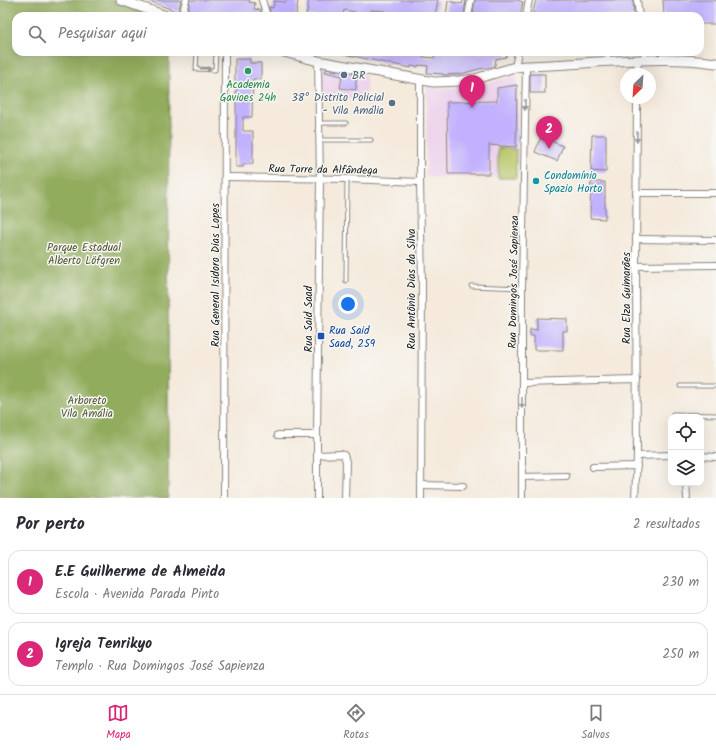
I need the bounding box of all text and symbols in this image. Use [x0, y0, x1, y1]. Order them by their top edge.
search box [12, 12, 704, 56]
text: Pesquisar aqui [58, 22, 147, 46]
icon: search [26, 23, 48, 45]
one-way arrow [200, 66, 212, 73]
marker: Academia Gavioes 24h [243, 66, 253, 76]
place label: BR [352, 67, 366, 85]
north arrow [620, 68, 656, 104]
marker: BR [339, 70, 349, 80]
pin: 1 [459, 75, 485, 108]
place label: Academia Gavioes 24h [220, 76, 276, 107]
place label: 38º Distrito Policial - Vila Amália [292, 89, 384, 120]
marker: 38º Distrito Policial - Vila Amália [387, 98, 397, 108]
one-way arrow [522, 99, 528, 112]
pin: 2 [536, 116, 562, 149]
one-way arrow [633, 131, 640, 143]
street label: Rua Torre da Alfândega [268, 160, 378, 180]
place label: Condomínio Spazio Horto [544, 167, 602, 198]
marker: Condomínio Spazio Horto [531, 176, 541, 186]
street label: Rua General Isidoro Dias Lopes [207, 203, 225, 347]
street label: Rua Domingos José Sapienza [504, 215, 524, 349]
street label: Rua Antônio Dias da Silva [403, 229, 421, 349]
park label: Parque Estadual Alberto Löfgren [47, 239, 121, 270]
street label: Rua Elza Guimarães [618, 252, 636, 344]
street label: Rua Said Saad [300, 285, 318, 352]
your location [338, 294, 358, 314]
place label: Rua Said Saad, 259 [329, 322, 376, 353]
marker: Rua Said Saad, 259 [316, 331, 326, 341]
park label: Arboreto Vila Amália [61, 392, 113, 423]
one-way arrow [519, 397, 525, 410]
map controls [668, 414, 704, 486]
button: locate [668, 414, 704, 450]
button: layers [668, 450, 704, 486]
text: Por perto [16, 511, 85, 538]
text: 2 resultados [633, 514, 700, 535]
text: E.E Guilherme de Almeida [55, 560, 225, 584]
text: 1 [28, 572, 32, 593]
text: 230 m [662, 572, 699, 593]
text: Escola · Avenida Parada Pinto [55, 584, 219, 605]
text: Igreja Tenrikyo [55, 632, 152, 656]
text: 2 [26, 644, 34, 665]
text: 250 m [662, 644, 699, 665]
text: Templo · Rua Domingos José Sapienza [55, 656, 265, 677]
tab: Mapa [106, 702, 131, 744]
tab: Rotas [343, 702, 369, 744]
tab: Salvos [582, 702, 610, 744]

